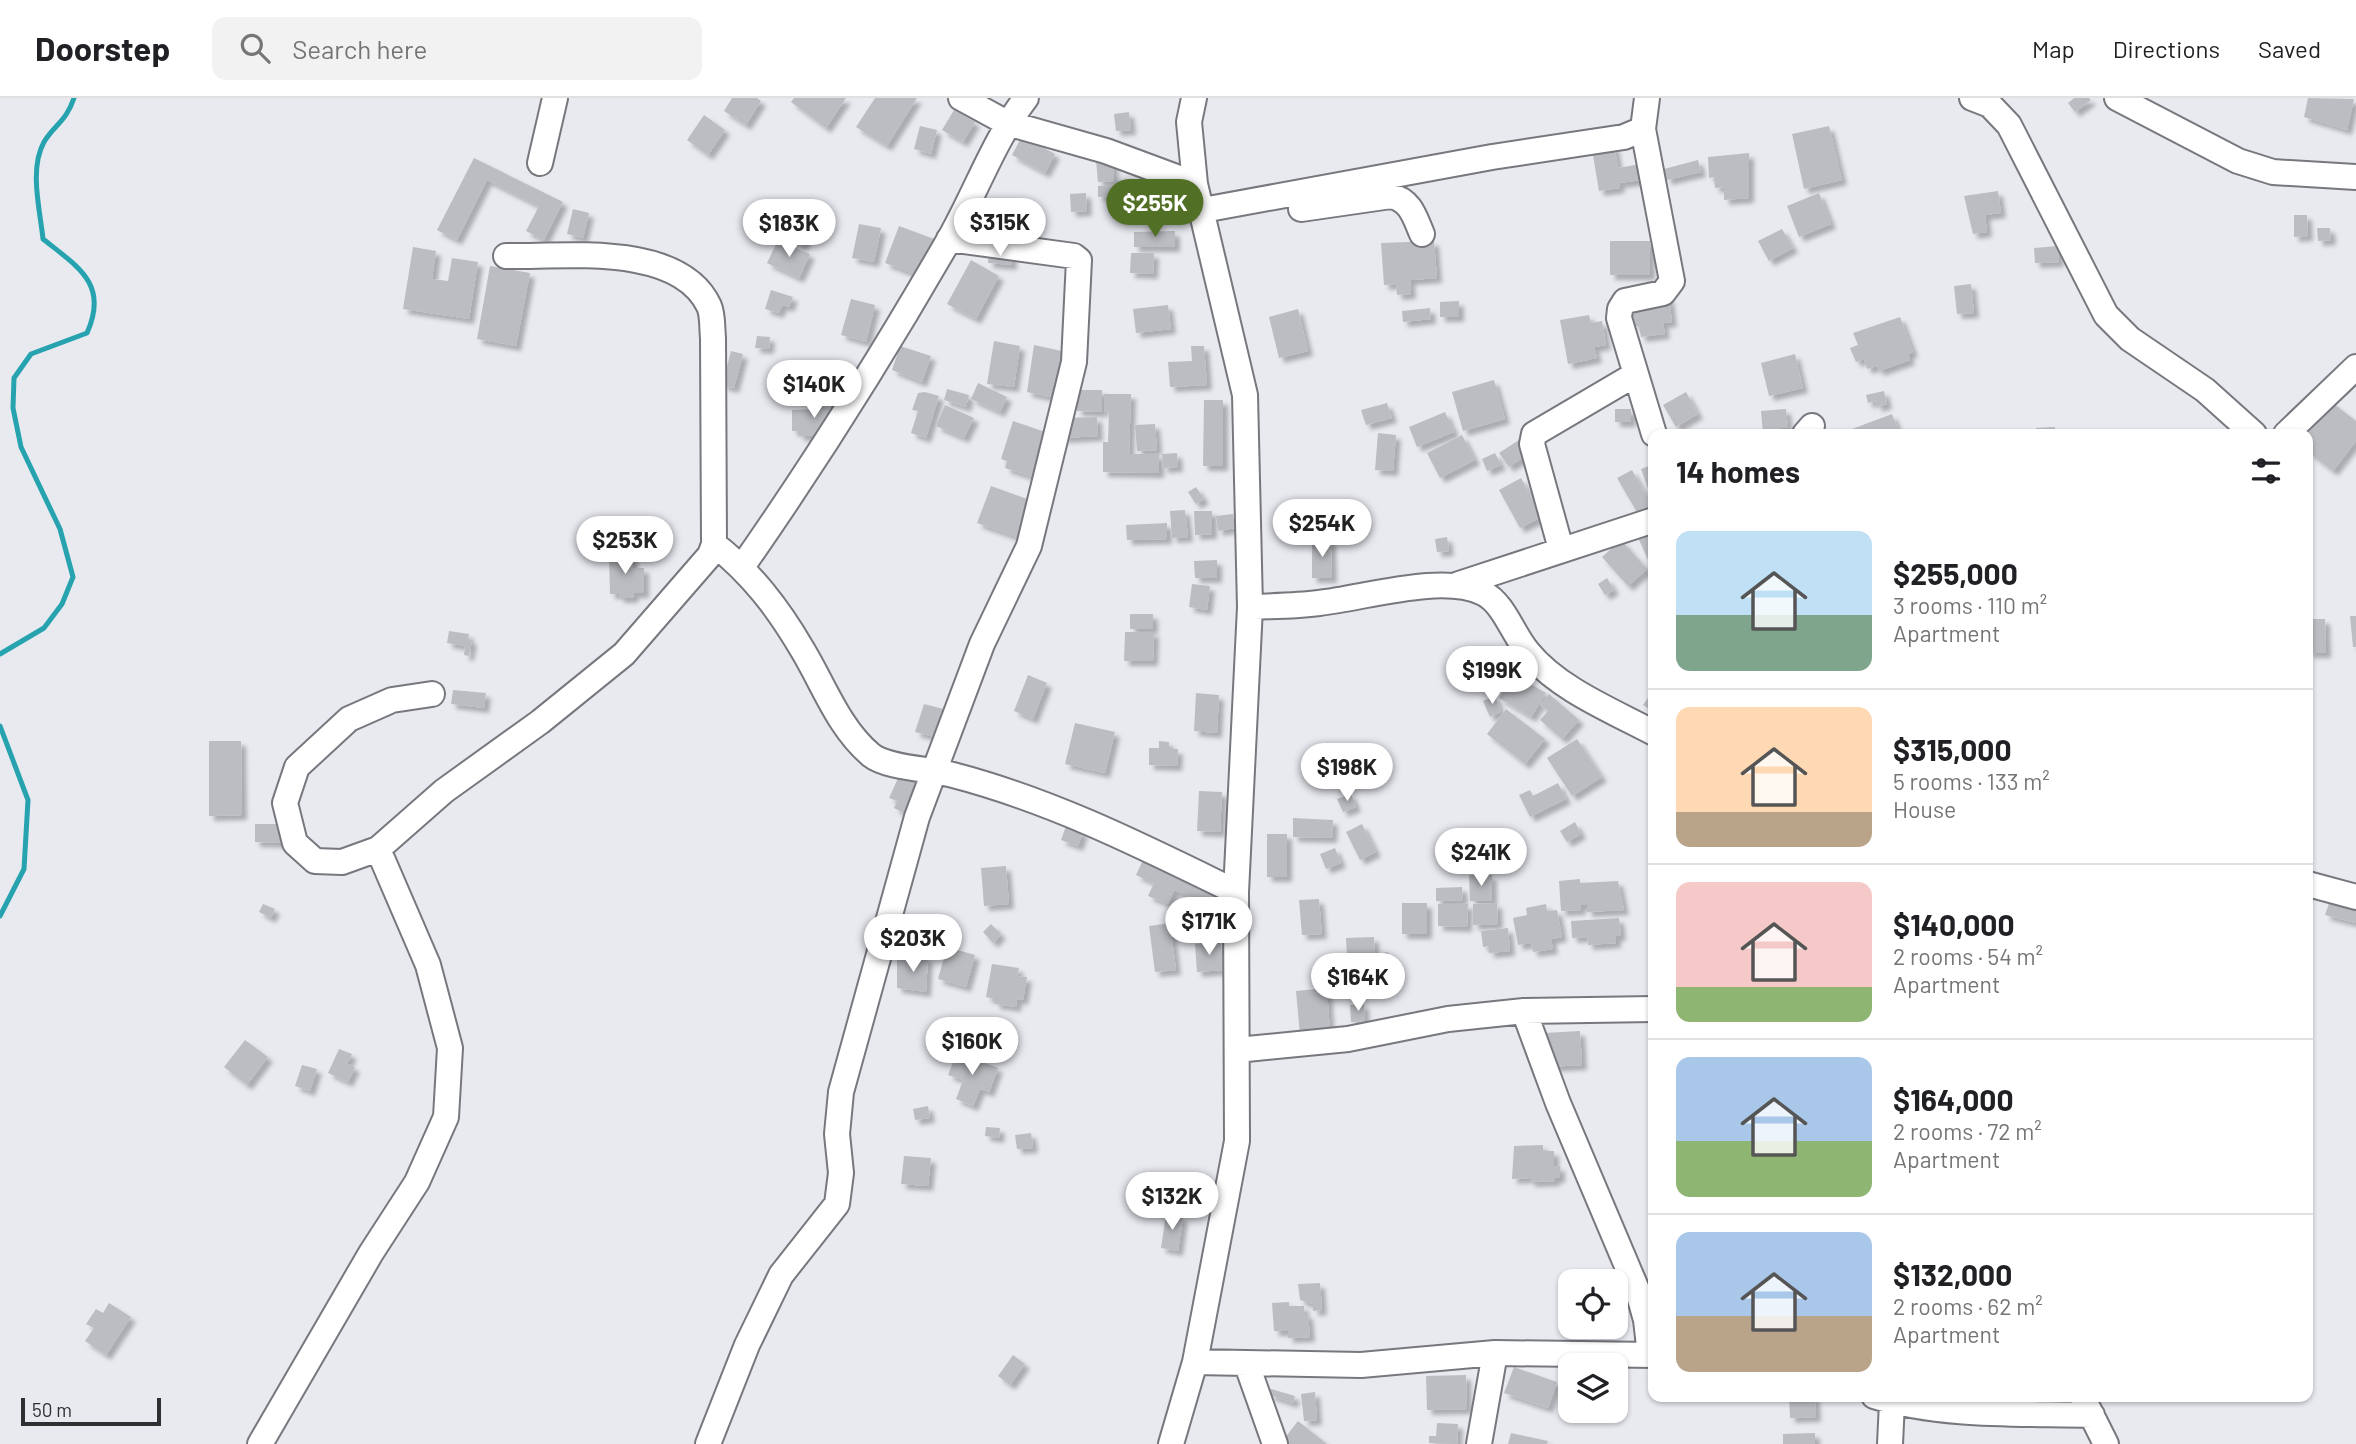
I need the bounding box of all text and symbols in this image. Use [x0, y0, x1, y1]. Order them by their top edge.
search box [212, 17, 702, 80]
text: Doorstep [35, 28, 170, 68]
icon: search [236, 29, 274, 67]
text: Search here [292, 33, 427, 64]
text: Map [2032, 34, 2075, 63]
text: Directions [2113, 34, 2220, 63]
text: Saved [2258, 34, 2321, 63]
pin: $255K [1106, 180, 1204, 239]
text: $255K [1122, 188, 1188, 216]
pin: $315K [951, 198, 1049, 258]
pin: $183K [740, 200, 838, 259]
text: $315K [970, 207, 1030, 235]
text: $183K [759, 208, 819, 236]
pin: $140K [765, 360, 863, 420]
text: $140K [783, 369, 845, 397]
icon: filters [2247, 452, 2285, 490]
text: 14 homes [1676, 453, 1800, 489]
pin: $254K [1273, 500, 1371, 559]
text: $254K [1289, 508, 1355, 536]
pin: $253K [576, 517, 674, 576]
text: $253K [592, 525, 658, 553]
text: $255,000 [1893, 555, 2018, 591]
icon: home [1732, 559, 1816, 643]
text: 3 rooms · 110 m² [1893, 591, 2047, 619]
text: Apartment [1893, 619, 2000, 647]
pin: $199K [1443, 646, 1541, 706]
text: $199K [1462, 655, 1522, 683]
text: $315,000 [1893, 731, 2012, 767]
icon: home [1732, 735, 1816, 819]
pin: $198K [1298, 744, 1396, 803]
text: $198K [1317, 752, 1377, 780]
text: 5 rooms · 133 m² [1893, 767, 2050, 795]
text: House [1893, 795, 1956, 823]
pin: $241K [1432, 828, 1530, 888]
text: $241K [1451, 837, 1511, 865]
pin: $171K [1160, 898, 1258, 957]
text: $171K [1181, 906, 1237, 934]
text: $140,000 [1893, 906, 2015, 942]
icon: home [1732, 910, 1816, 994]
pin: $203K [864, 914, 962, 974]
text: $203K [880, 923, 946, 951]
text: 2 rooms · 54 m² [1893, 942, 2043, 970]
pin: $164K [1309, 954, 1407, 1013]
text: $164K [1327, 962, 1389, 990]
text: Apartment [1893, 970, 2000, 998]
pin: $160K [923, 1018, 1021, 1077]
text: $160K [941, 1026, 1003, 1054]
text: $164,000 [1893, 1081, 2014, 1117]
icon: home [1732, 1085, 1816, 1169]
text: 2 rooms · 72 m² [1893, 1117, 2042, 1145]
text: Apartment [1893, 1145, 2000, 1173]
pin: $132K [1123, 1172, 1221, 1232]
text: $132K [1142, 1181, 1203, 1209]
text: $132,000 [1893, 1256, 2012, 1292]
icon: home [1732, 1260, 1816, 1344]
map controls [1558, 1269, 1628, 1423]
button: locate [1558, 1269, 1628, 1339]
text: 2 rooms · 62 m² [1893, 1292, 2043, 1320]
text: Apartment [1893, 1320, 2000, 1348]
button: layers [1558, 1353, 1628, 1423]
scale bar [21, 1395, 161, 1427]
text: 50 m [32, 1398, 72, 1421]

